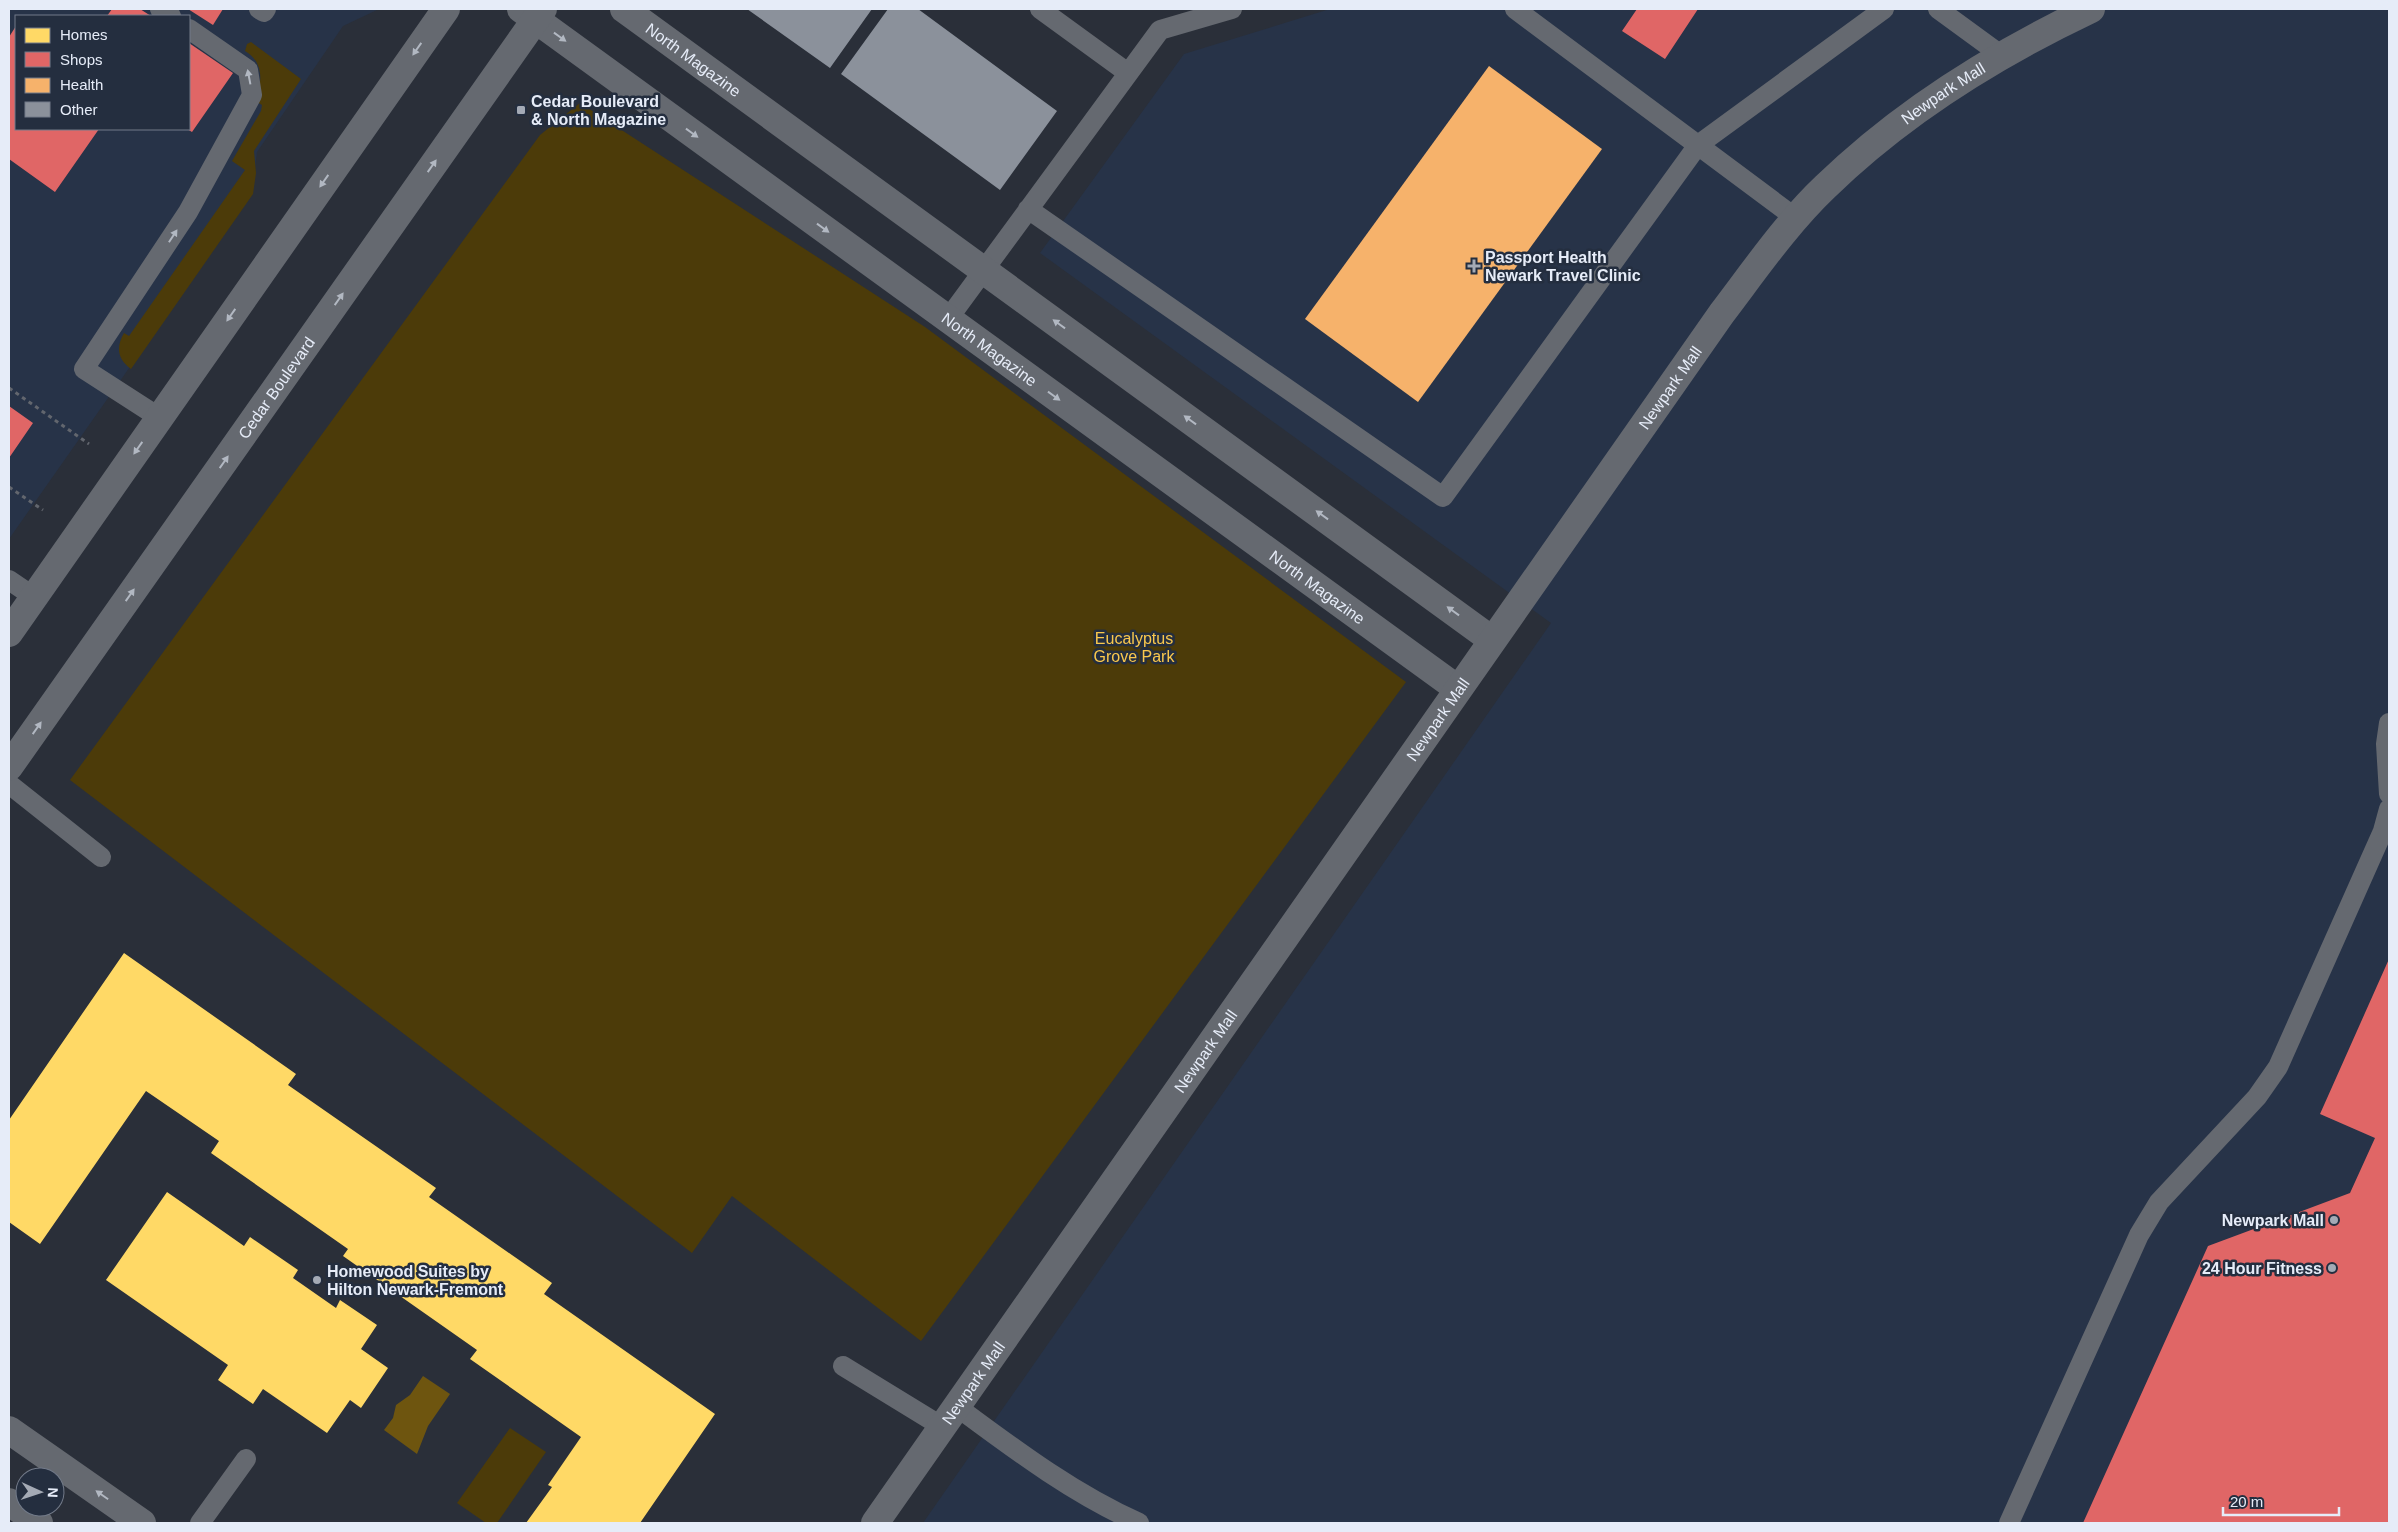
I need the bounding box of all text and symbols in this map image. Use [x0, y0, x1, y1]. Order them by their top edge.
legend [15, 15, 190, 130]
street label: North Magazine [643, 20, 744, 100]
text: Homes [60, 26, 108, 43]
one-way arrow [553, 32, 566, 43]
one-way arrow [412, 42, 422, 55]
text: Shops [60, 51, 103, 68]
street label: Newpark Mall [1898, 59, 1988, 128]
one-way arrow [245, 70, 253, 85]
text: Health [60, 76, 103, 93]
place label: Cedar Boulevard & North Magazine [531, 93, 666, 128]
text: Other [60, 101, 98, 118]
marker: Cedar Boulevard & North Magazine [515, 104, 527, 116]
one-way arrow [685, 128, 699, 138]
one-way arrow [427, 159, 437, 173]
one-way arrow [319, 175, 329, 188]
one-way arrow [816, 223, 830, 233]
one-way arrow [168, 229, 177, 243]
place label: Passport Health Newark Travel Clinic [1485, 249, 1641, 284]
marker: Passport Health Newark Travel Clinic [1467, 259, 1481, 273]
one-way arrow [334, 292, 344, 306]
one-way arrow [226, 308, 236, 322]
street label: North Magazine [939, 309, 1040, 390]
one-way arrow [1052, 319, 1066, 329]
street label: Cedar Boulevard [235, 334, 318, 442]
street label: Newpark Mall [1635, 343, 1705, 432]
one-way arrow [1047, 391, 1061, 401]
one-way arrow [1183, 415, 1197, 425]
one-way arrow [133, 442, 143, 455]
one-way arrow [219, 455, 229, 469]
one-way arrow [1316, 510, 1329, 521]
street label: North Magazine [1266, 547, 1368, 627]
one-way arrow [125, 588, 135, 602]
one-way arrow [1446, 606, 1460, 616]
park label: Eucalyptus Grove Park [1094, 630, 1175, 665]
street label: Newpark Mall [1403, 675, 1473, 764]
one-way arrow [32, 721, 42, 734]
street label: Newpark Mall [1171, 1007, 1240, 1096]
place label: Newpark Mall [2222, 1212, 2324, 1229]
marker: Newpark Mall [2328, 1214, 2340, 1226]
place label: 24 Hour Fitness [2202, 1260, 2322, 1277]
marker: 24 Hour Fitness [2326, 1262, 2338, 1274]
place label: Homewood Suites by Hilton Newark-Fremont [327, 1263, 504, 1298]
marker: Homewood Suites by Hilton Newark-Fremont [311, 1274, 323, 1286]
street label: Newpark Mall [939, 1339, 1008, 1428]
north arrow [15, 1467, 65, 1517]
scale bar [2223, 1484, 2339, 1516]
text: N [45, 1487, 61, 1498]
one-way arrow [95, 1490, 109, 1500]
text: 20 m [2230, 1493, 2263, 1510]

